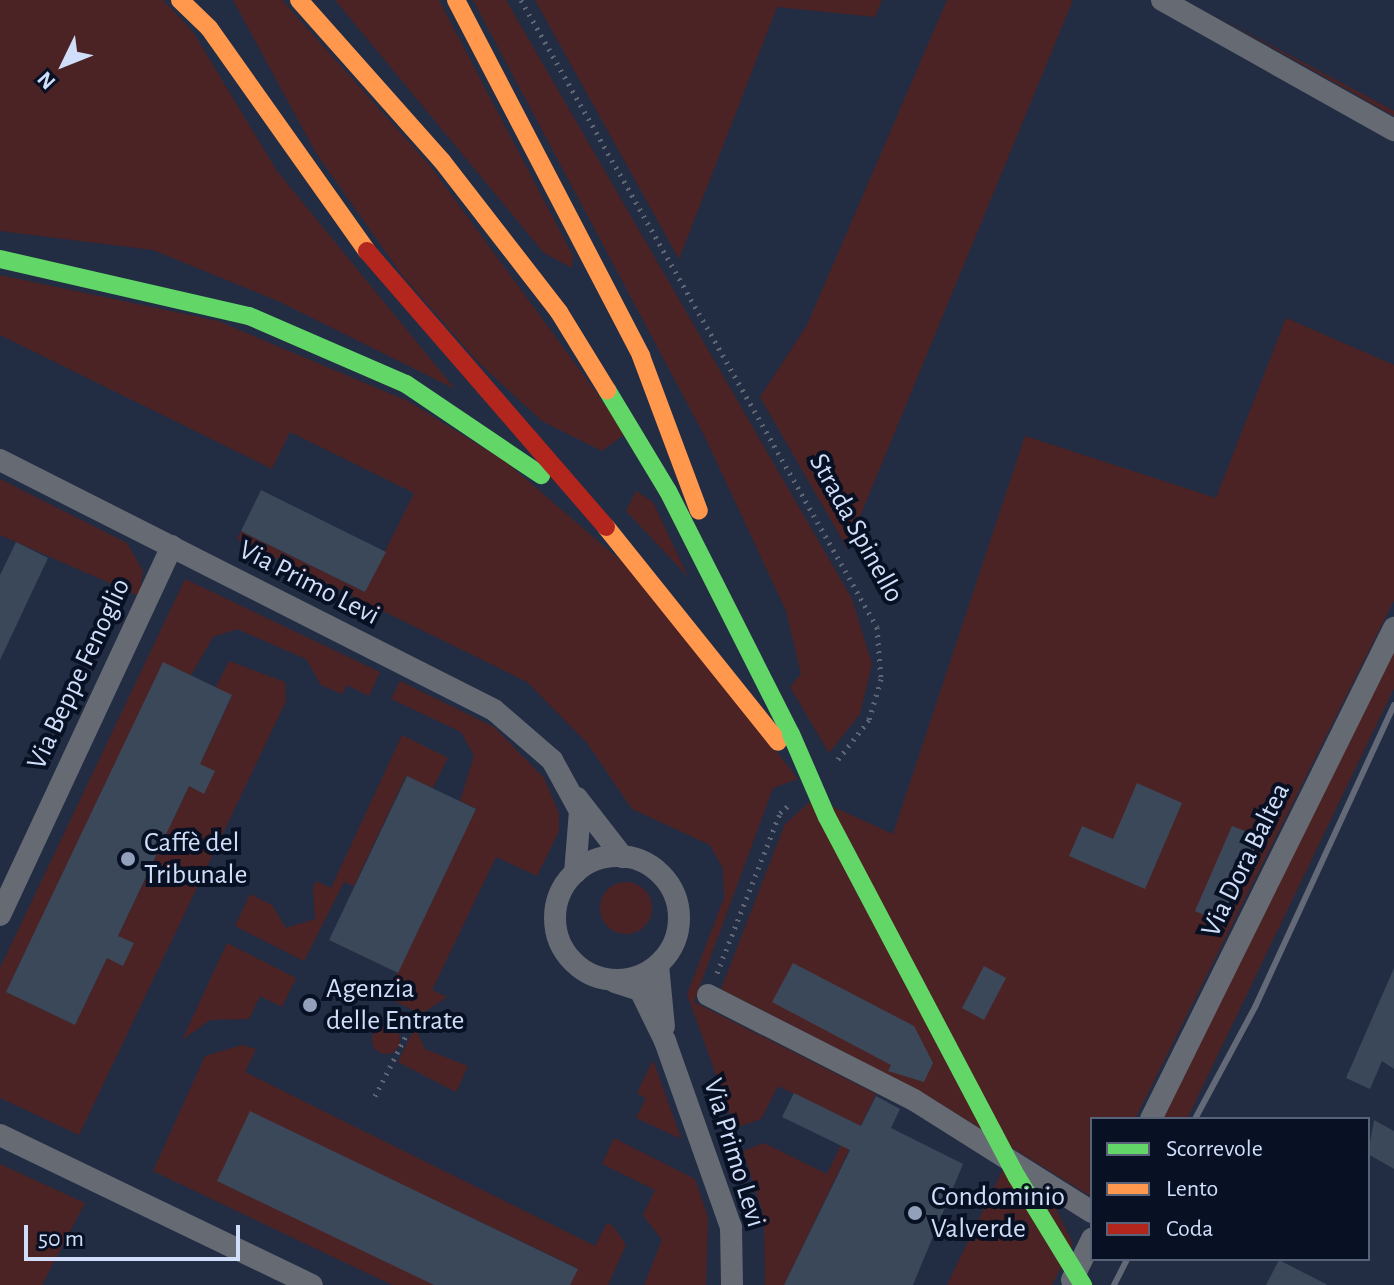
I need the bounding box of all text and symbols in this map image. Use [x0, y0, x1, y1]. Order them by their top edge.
north arrow [24, 24, 104, 104]
text: N [33, 67, 60, 93]
street label: Strada Spinello [801, 448, 911, 608]
street label: Via Primo Levi [233, 533, 385, 633]
street label: Via Beppe Fenoglio [20, 573, 138, 775]
street label: Via Dora Baltea [1194, 777, 1298, 943]
place label: Caffè del Tribunale [144, 826, 247, 892]
marker: Caffè del Tribunale [119, 850, 137, 868]
place label: Agenzia delle Entrate [326, 972, 465, 1038]
marker: Agenzia delle Entrate [301, 996, 319, 1014]
street label: Via Primo Levi [695, 1075, 773, 1231]
legend [1090, 1117, 1370, 1261]
text: Scorrevole [1166, 1137, 1263, 1161]
text: Lento [1166, 1177, 1218, 1201]
place label: Condominio Valverde [931, 1180, 1065, 1246]
marker: Condominio Valverde [906, 1204, 924, 1222]
scale bar [28, 1209, 244, 1259]
text: Coda [1166, 1217, 1213, 1241]
text: 50 m [38, 1227, 84, 1251]

